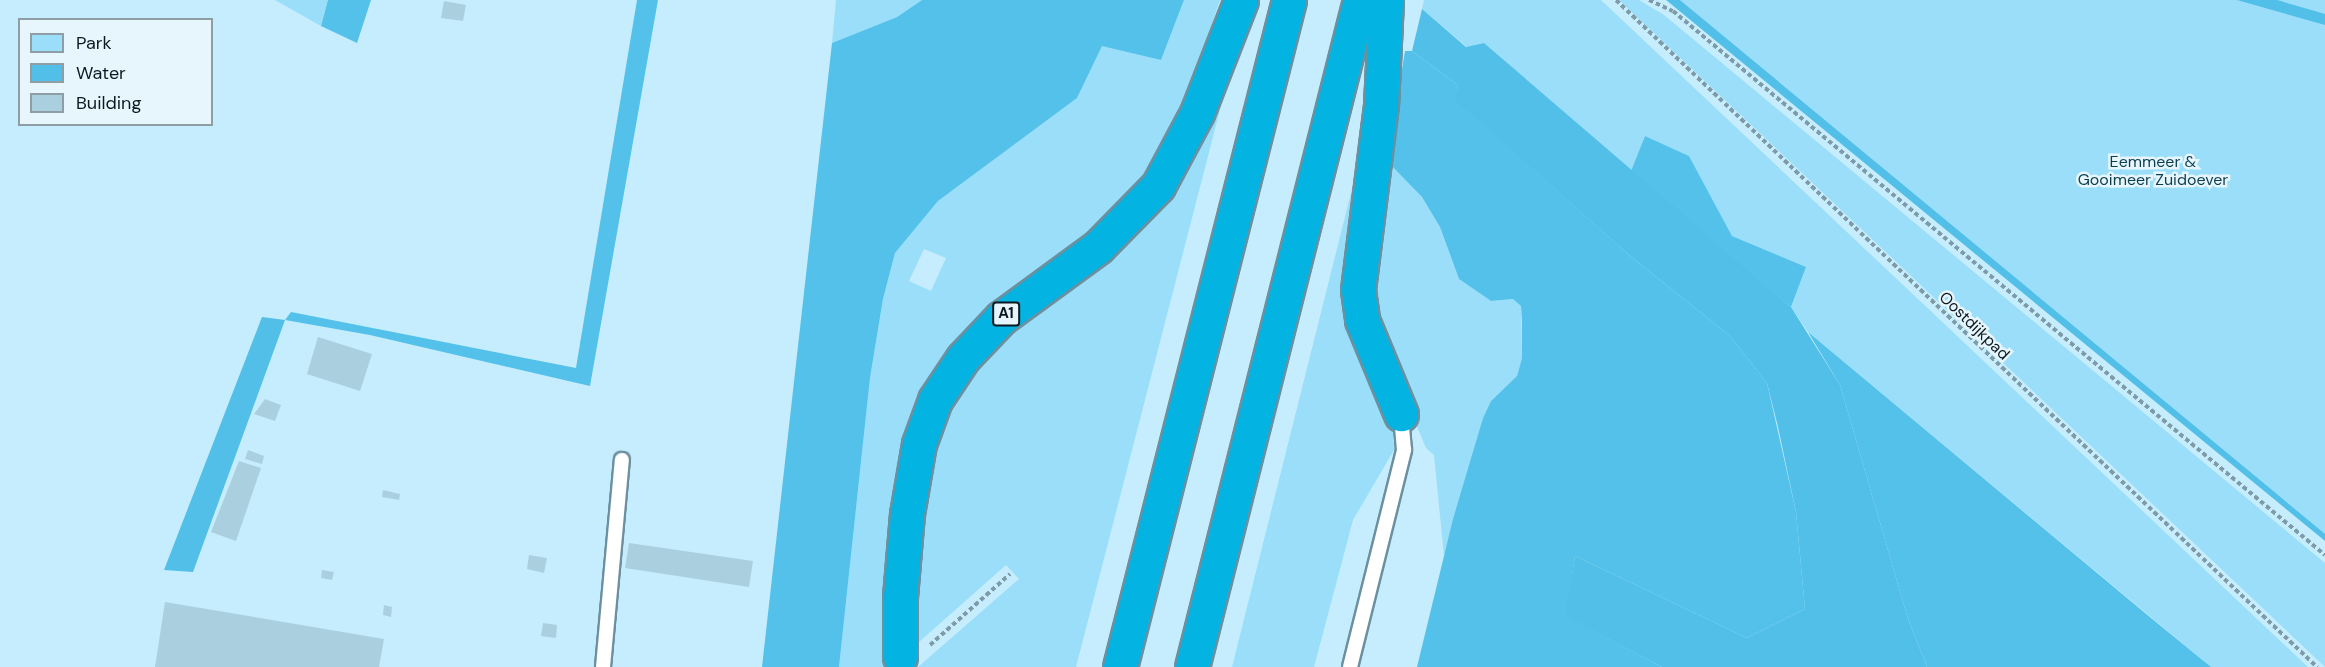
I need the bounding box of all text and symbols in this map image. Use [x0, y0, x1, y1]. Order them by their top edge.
legend [18, 18, 213, 126]
text: Park [76, 31, 112, 55]
text: Water [76, 61, 126, 85]
text: Building [76, 91, 141, 115]
park label: Eemmeer & Gooimeer Zuidoever [2078, 152, 2228, 190]
street label: Oostdijkpad [1935, 288, 2013, 364]
road number: A1 [991, 302, 1021, 326]

